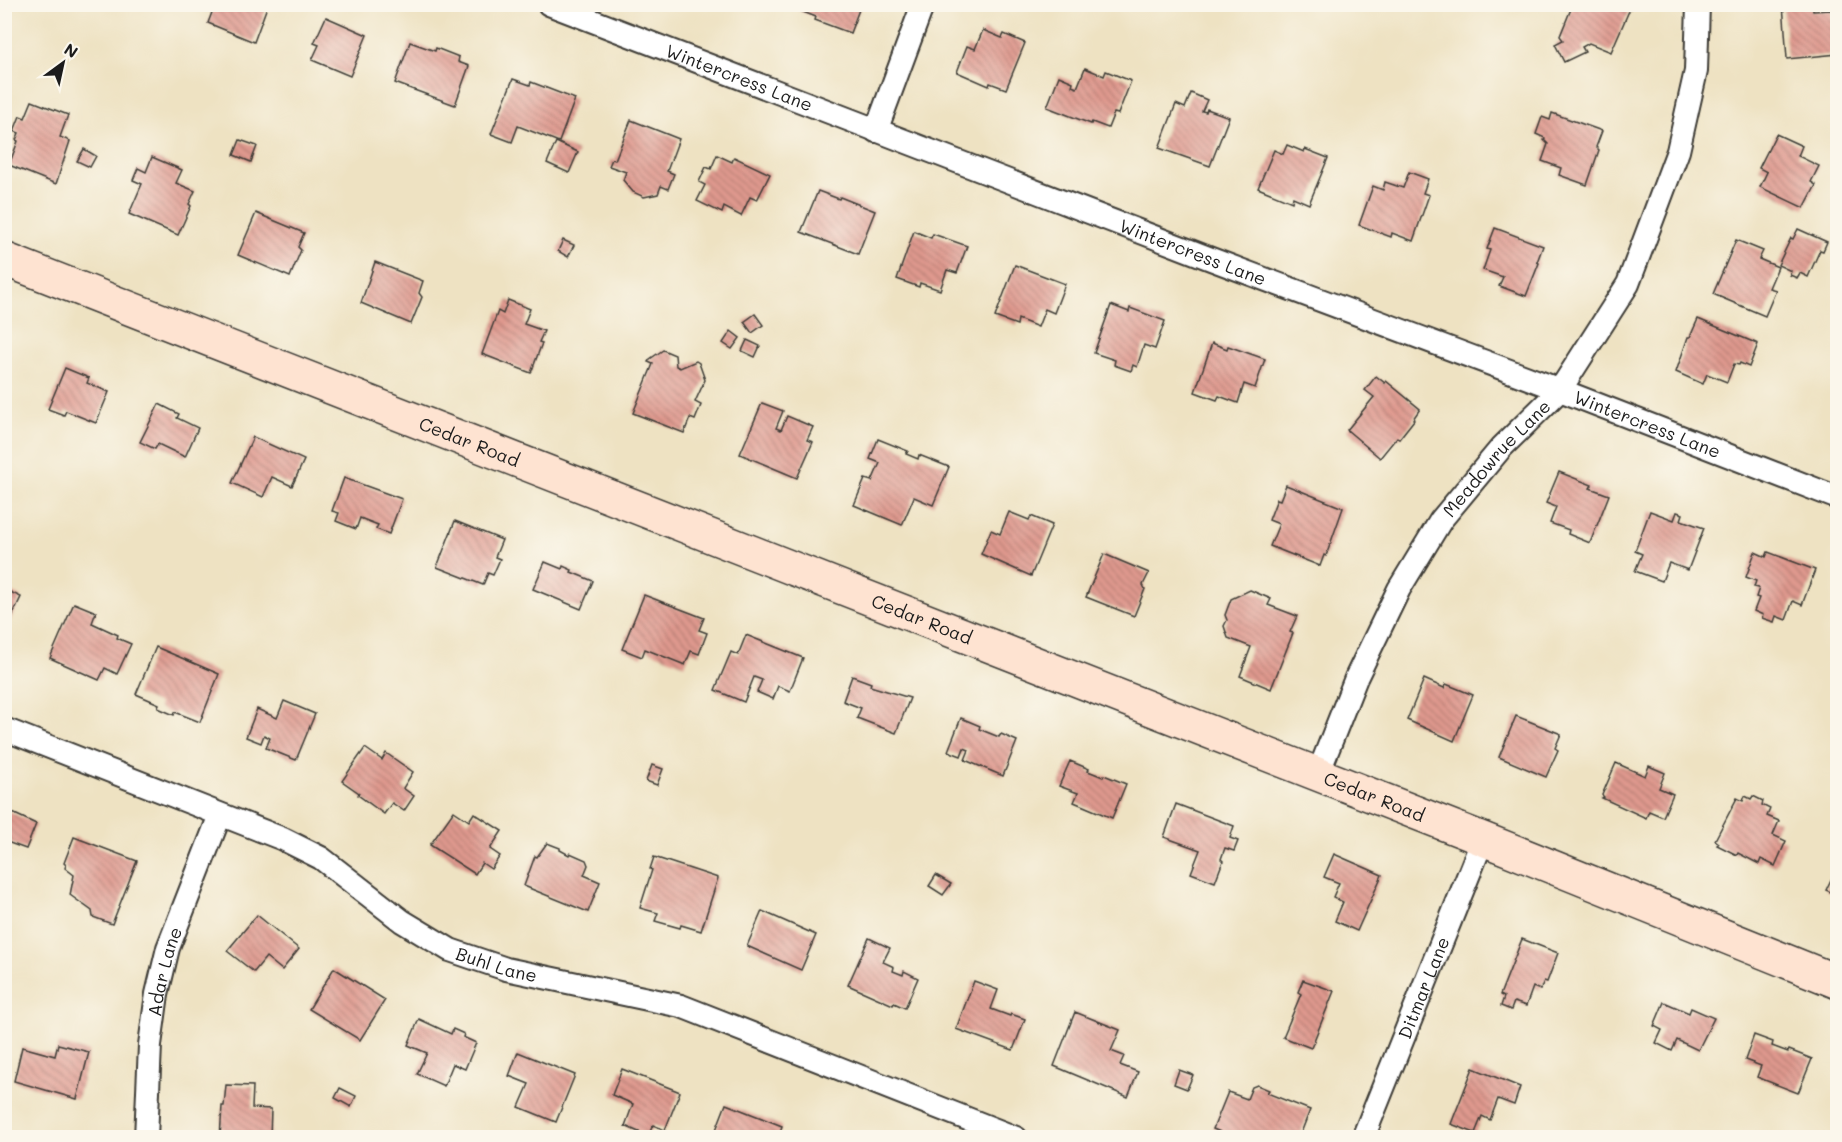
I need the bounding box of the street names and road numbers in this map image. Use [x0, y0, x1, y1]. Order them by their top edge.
street label: Wintercress Lane [663, 38, 816, 116]
street label: Wintercress Lane [1116, 213, 1270, 291]
street label: Wintercress Lane [1571, 385, 1724, 463]
street label: Meadowrue Lane [1437, 394, 1556, 522]
street label: Cedar Road [416, 411, 523, 472]
street label: Cedar Road [868, 588, 976, 650]
street label: Cedar Road [1321, 766, 1428, 827]
street label: Adar Lane [142, 923, 187, 1018]
street label: Ditmar Lane [1392, 933, 1455, 1042]
street label: Buhl Lane [453, 941, 539, 987]

